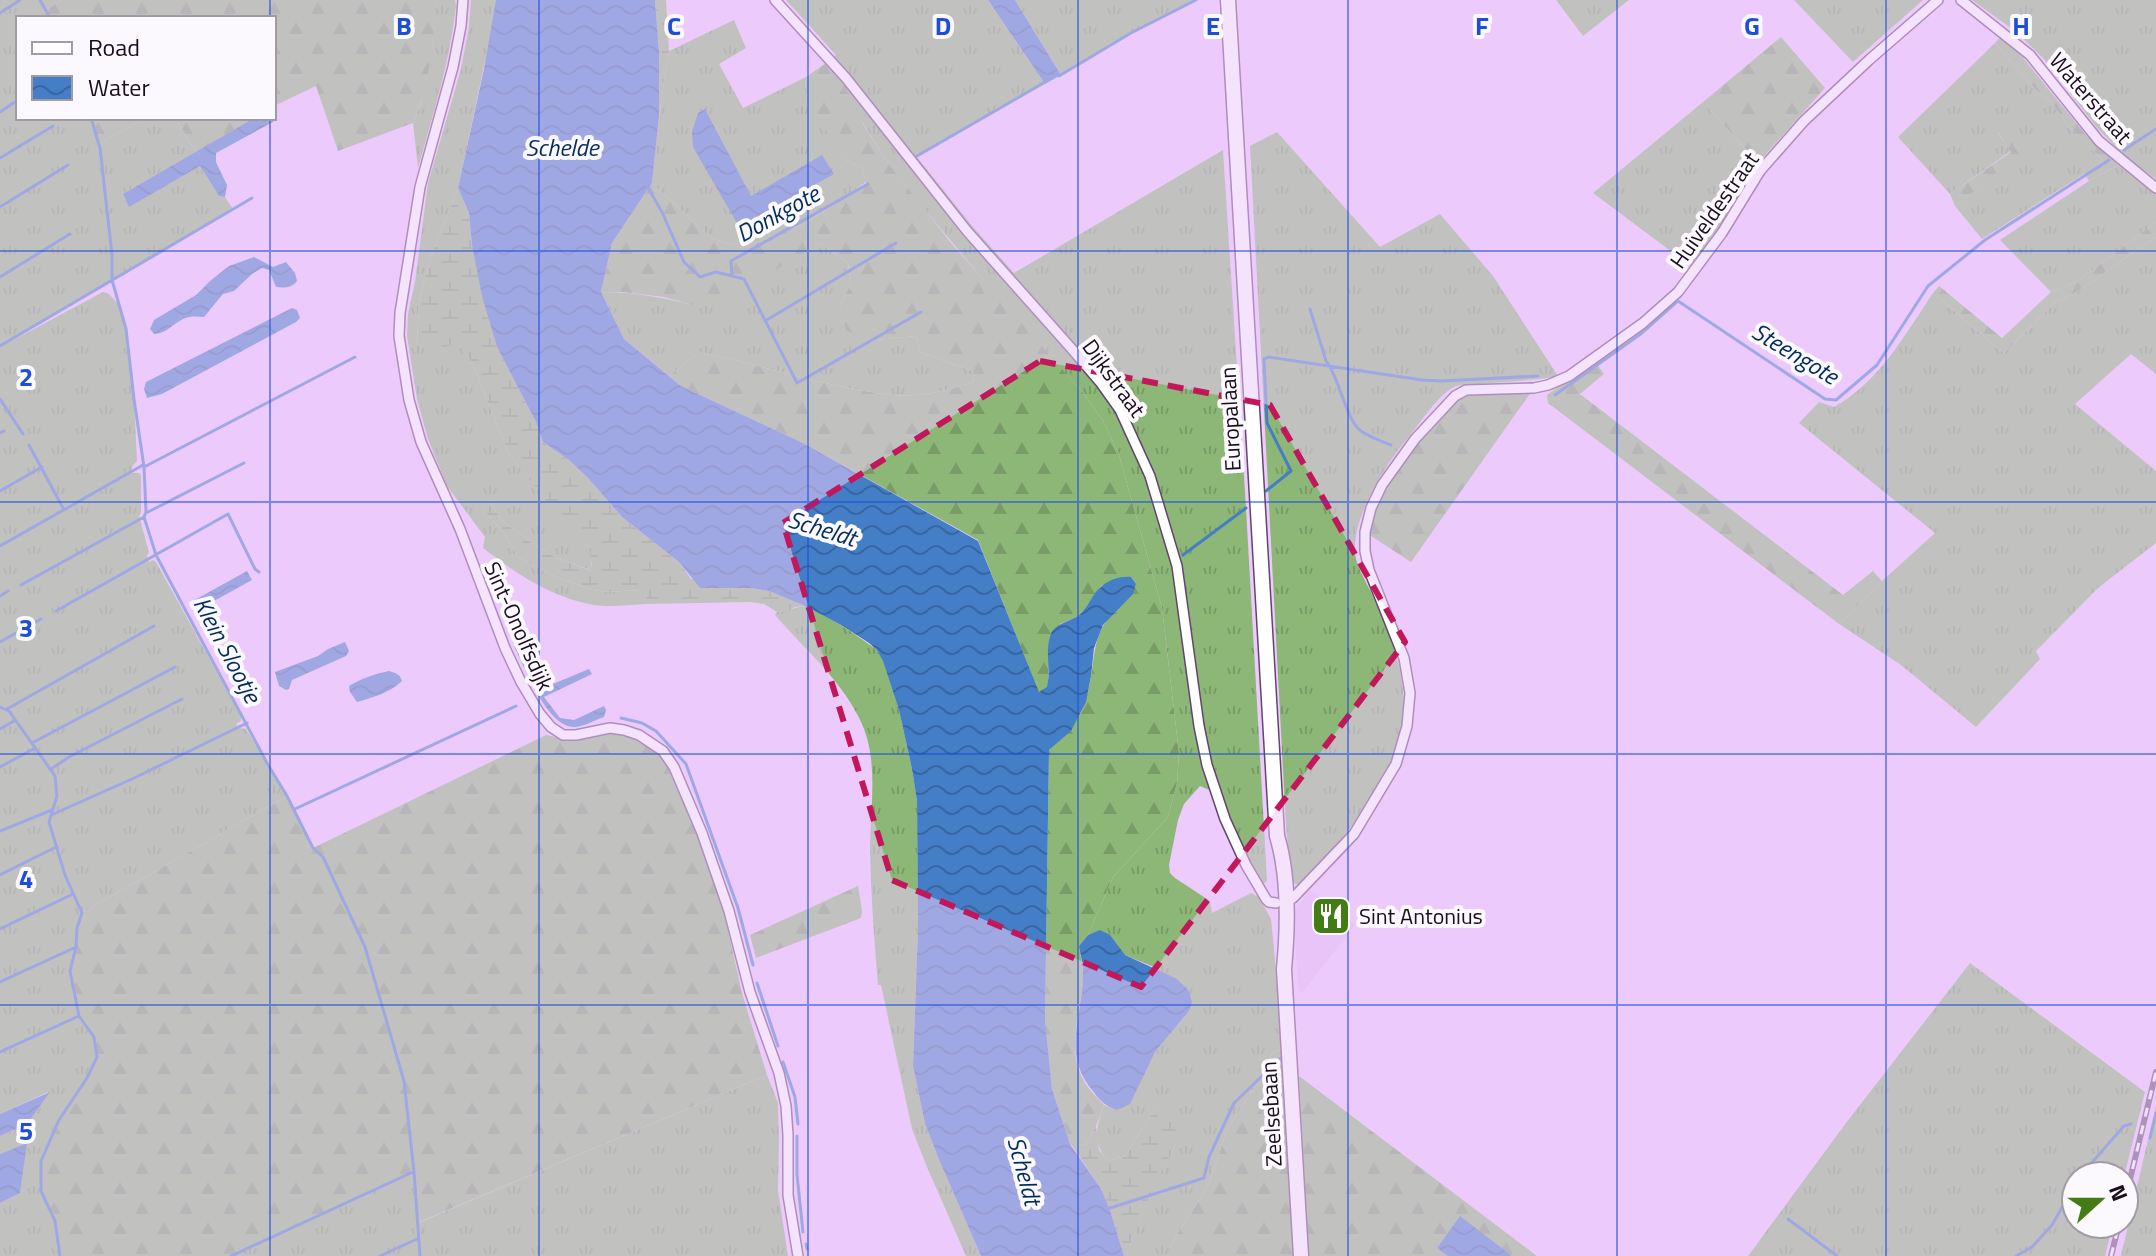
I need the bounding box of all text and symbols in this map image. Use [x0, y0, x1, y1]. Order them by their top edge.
text: B [396, 6, 412, 45]
text: C [667, 6, 681, 45]
text: D [935, 6, 951, 45]
text: E [1206, 6, 1220, 45]
text: F [1475, 6, 1489, 45]
text: G [1744, 6, 1760, 45]
text: H [2012, 6, 2030, 45]
legend [16, 16, 276, 120]
text: Road [88, 29, 140, 65]
street label: Waterstraat [2041, 45, 2141, 152]
text: Water [88, 69, 150, 105]
water label: Schelde [525, 129, 600, 165]
street label: Huiveldestraat [1661, 144, 1767, 275]
water label: Donkgote [729, 174, 828, 251]
water label: Steengote [1745, 313, 1847, 394]
street label: Dijkstraat [1074, 332, 1154, 424]
text: 2 [19, 357, 33, 396]
street label: Europalaan [1210, 366, 1250, 472]
water label: Scheldt [784, 501, 864, 556]
street label: Sint-Onolfsdijk [475, 556, 563, 696]
water label: Klein Slootje [185, 590, 272, 711]
text: 3 [19, 608, 33, 647]
text: 4 [19, 859, 33, 898]
restaurant icon: Sint Antonius [1310, 895, 1352, 937]
place label: Sint Antonius [1359, 899, 1483, 933]
street label: Zeelsebaan [1251, 1060, 1291, 1168]
text: 5 [19, 1111, 33, 1150]
water label: Scheldt [999, 1132, 1052, 1212]
north arrow [2060, 1160, 2140, 1240]
text: N [2100, 1180, 2137, 1206]

